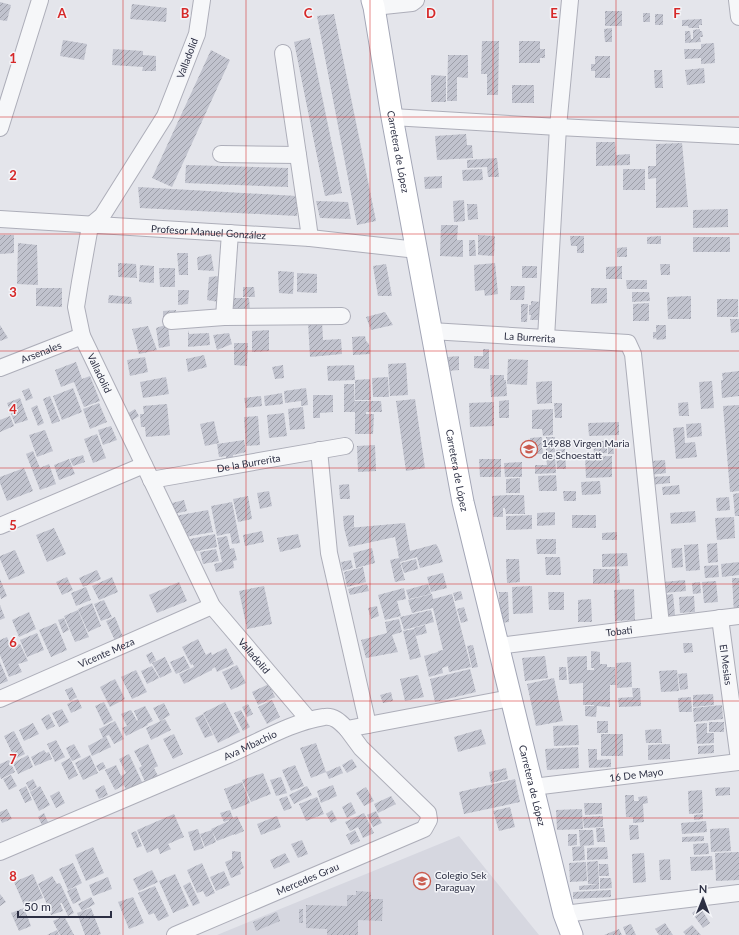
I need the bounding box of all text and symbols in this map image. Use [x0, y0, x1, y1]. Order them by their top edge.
text: A [56, 5, 67, 21]
text: B [181, 5, 190, 21]
text: C [304, 5, 313, 21]
text: D [426, 5, 436, 21]
text: E [550, 5, 558, 21]
text: F [673, 5, 681, 21]
street label: Valladolid [174, 36, 200, 80]
text: 1 [9, 50, 17, 66]
street label: Carretera de López [385, 110, 412, 194]
text: 2 [9, 167, 17, 183]
street label: Profesor Manuel González [151, 222, 267, 241]
text: 3 [9, 284, 17, 300]
street label: La Burrerita [504, 329, 556, 345]
street label: Arsenales [19, 339, 63, 365]
street label: Valladolid [85, 351, 114, 395]
text: 4 [9, 401, 17, 417]
street label: Carretera de López [444, 428, 471, 513]
place label: 14988 Virgen Maria de Schoestatt [542, 437, 630, 461]
school or university icon: 14988 Virgen Maria de Schoestatt [519, 439, 539, 459]
street label: De la Burrerita [216, 451, 281, 474]
text: 5 [9, 517, 17, 533]
street label: Tobati [605, 623, 633, 639]
text: 6 [9, 634, 17, 650]
street label: Vicente Meza [76, 635, 136, 670]
street label: Valladolid [236, 636, 273, 676]
street label: El Mesias [718, 643, 735, 686]
street label: Ava Mbachio [222, 727, 279, 762]
street label: Carretera de López [517, 744, 548, 828]
text: 7 [9, 751, 17, 767]
street label: 16 De Mayo [609, 765, 664, 784]
street label: Mercedes Grau [274, 860, 341, 897]
text: 8 [9, 868, 17, 884]
place label: Colegio Sek Paraguay [435, 869, 487, 893]
school or university icon: Colegio Sek Paraguay [412, 871, 432, 891]
north arrow [683, 879, 723, 919]
text: N [699, 882, 708, 895]
scale bar [18, 893, 111, 919]
text: 50 m [24, 899, 51, 914]

